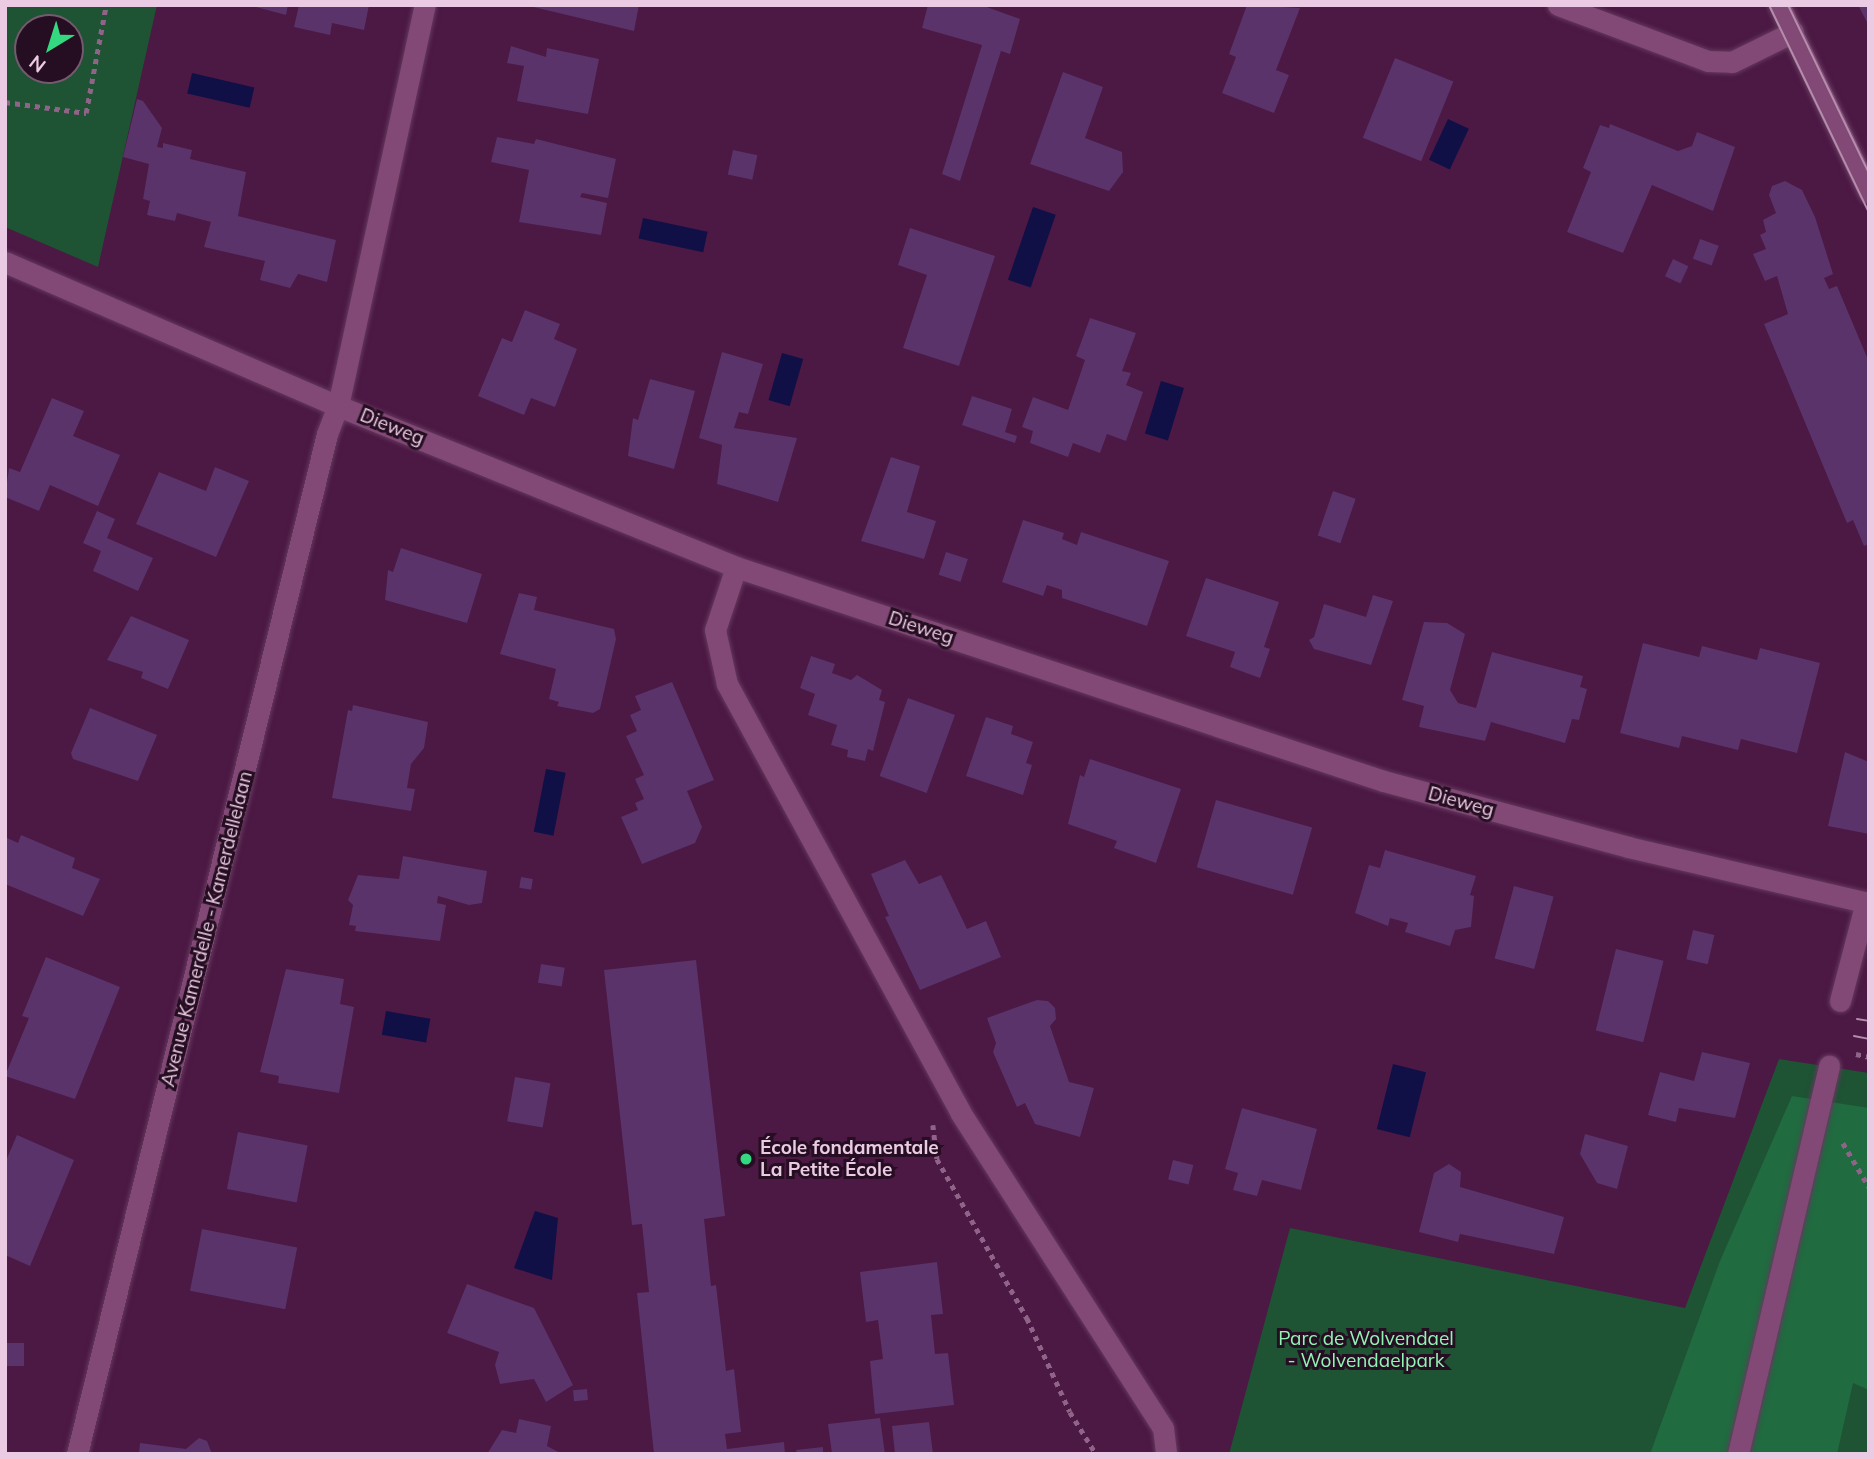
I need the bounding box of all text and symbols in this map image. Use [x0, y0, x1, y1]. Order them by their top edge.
north arrow [14, 14, 84, 84]
text: N [24, 50, 50, 78]
street label: Dieweg [357, 404, 427, 450]
street label: Dieweg [886, 607, 956, 649]
street label: Avenue Kamerdelle - Kamerdellelaan [157, 769, 257, 1089]
street label: Dieweg [1426, 782, 1496, 822]
place label: École fondamentale La Petite École [760, 1137, 939, 1181]
marker: École fondamentale La Petite École [738, 1151, 754, 1167]
park label: Parc de Wolvendael - Wolvendaelpark [1278, 1328, 1454, 1372]

